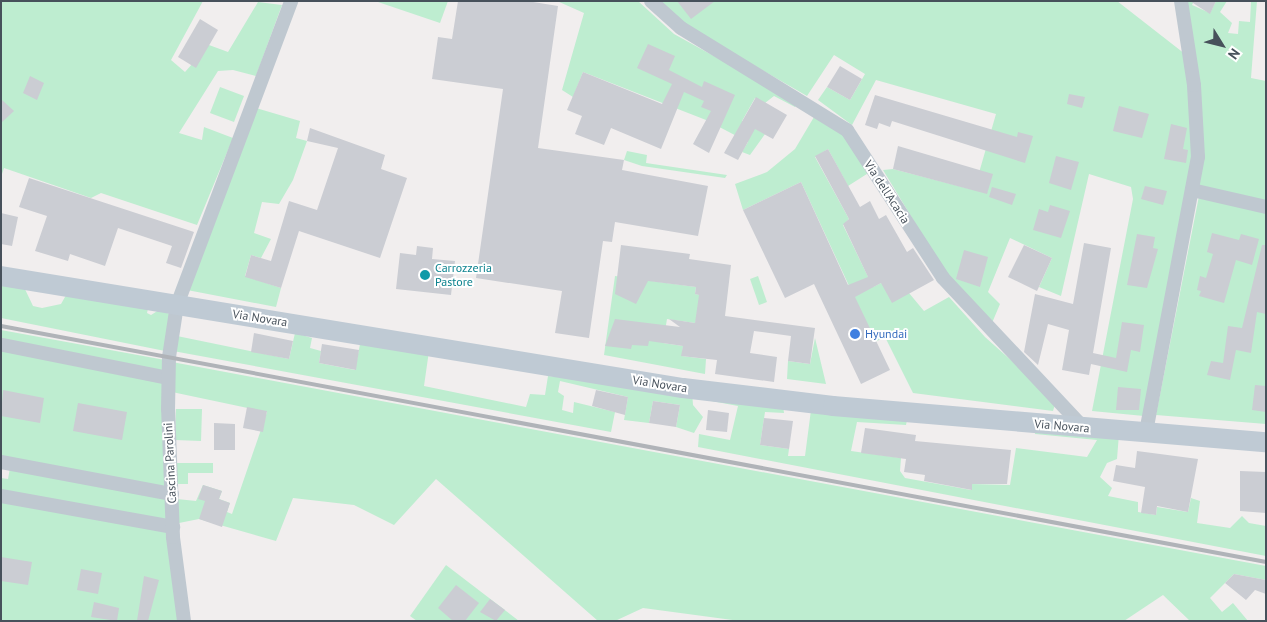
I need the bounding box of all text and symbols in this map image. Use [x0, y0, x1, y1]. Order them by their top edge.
north arrow [1197, 20, 1247, 70]
text: N [1224, 45, 1244, 63]
street label: Via dell'Acacia [861, 158, 913, 226]
place label: Carrozzeria Pastore [435, 261, 492, 289]
marker: Carrozzeria Pastore [419, 269, 431, 281]
street label: Via Novara [232, 307, 288, 329]
place label: Hyundai [865, 327, 907, 341]
marker: Hyundai [849, 328, 861, 340]
street label: Via Novara [632, 373, 688, 395]
street label: Via Novara [1034, 416, 1090, 436]
street label: Cascina Parolini [161, 422, 179, 504]

